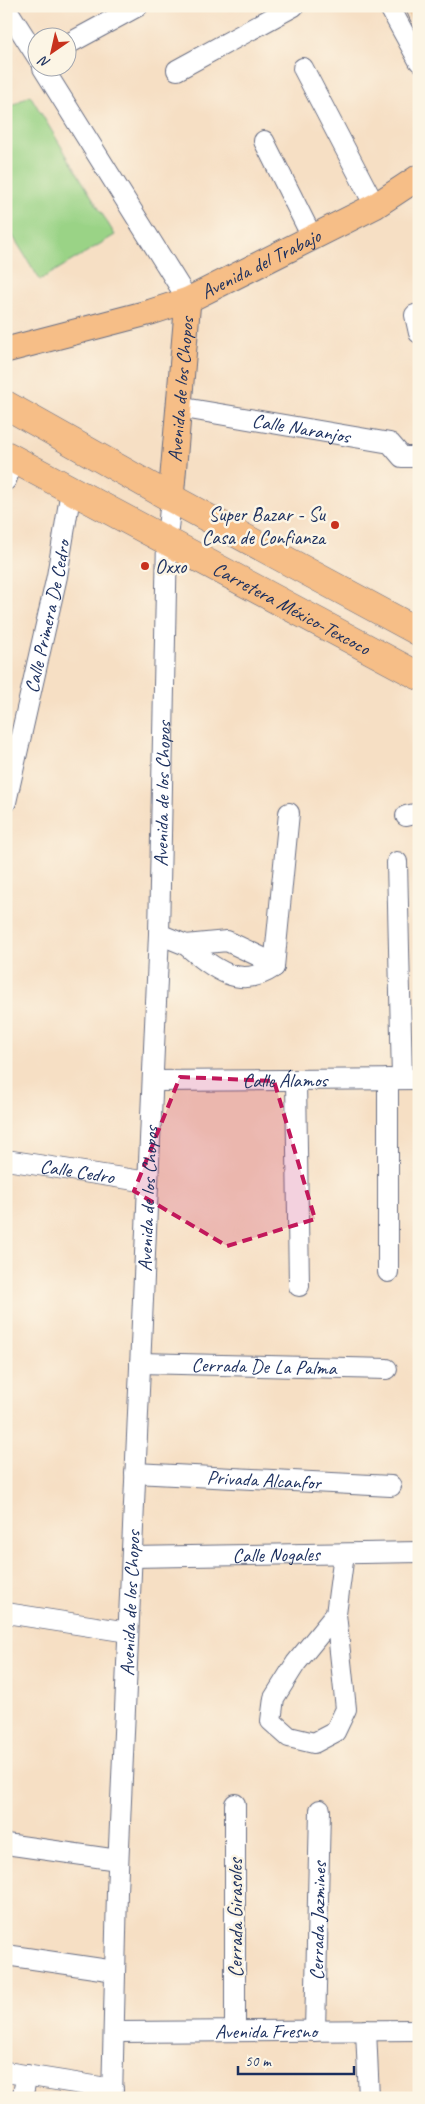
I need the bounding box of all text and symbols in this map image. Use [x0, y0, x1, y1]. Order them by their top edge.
north arrow [28, 28, 78, 78]
text: N [35, 52, 53, 72]
street label: Avenida del Trabajo [197, 223, 326, 305]
street label: Avenida de los Chopos [162, 314, 200, 463]
street label: Calle Naranjos [250, 408, 354, 449]
place label: Super Bazar - Su Casa de Confianza [202, 502, 327, 550]
marker: Super Bazar - Su Casa de Confianza [329, 519, 341, 531]
street label: Calle Primera De Cedro [19, 537, 76, 695]
place label: Oxxo [155, 554, 187, 579]
street label: Carretera México-Texcoco [209, 556, 375, 661]
marker: Oxxo [139, 560, 151, 572]
street label: Avenida de los Chopos [148, 719, 176, 867]
street label: Calle Álamos [243, 1068, 330, 1093]
street label: Avenida de los Chopos [132, 1123, 164, 1272]
street label: Calle Cedro [38, 1153, 117, 1190]
street label: Cerrada De La Palma [191, 1352, 338, 1381]
street label: Privada Alcanfor [206, 1465, 323, 1496]
street label: Avenida de los Chopos [114, 1528, 146, 1677]
street label: Calle Nogales [232, 1542, 322, 1568]
street label: Cerrada Girasoles [223, 1856, 248, 1977]
street label: Cerrada Jazmines [304, 1859, 332, 1981]
street label: Avenida Fresno [215, 2019, 319, 2044]
scale bar [238, 2044, 354, 2076]
text: 50 m [245, 2052, 272, 2071]

